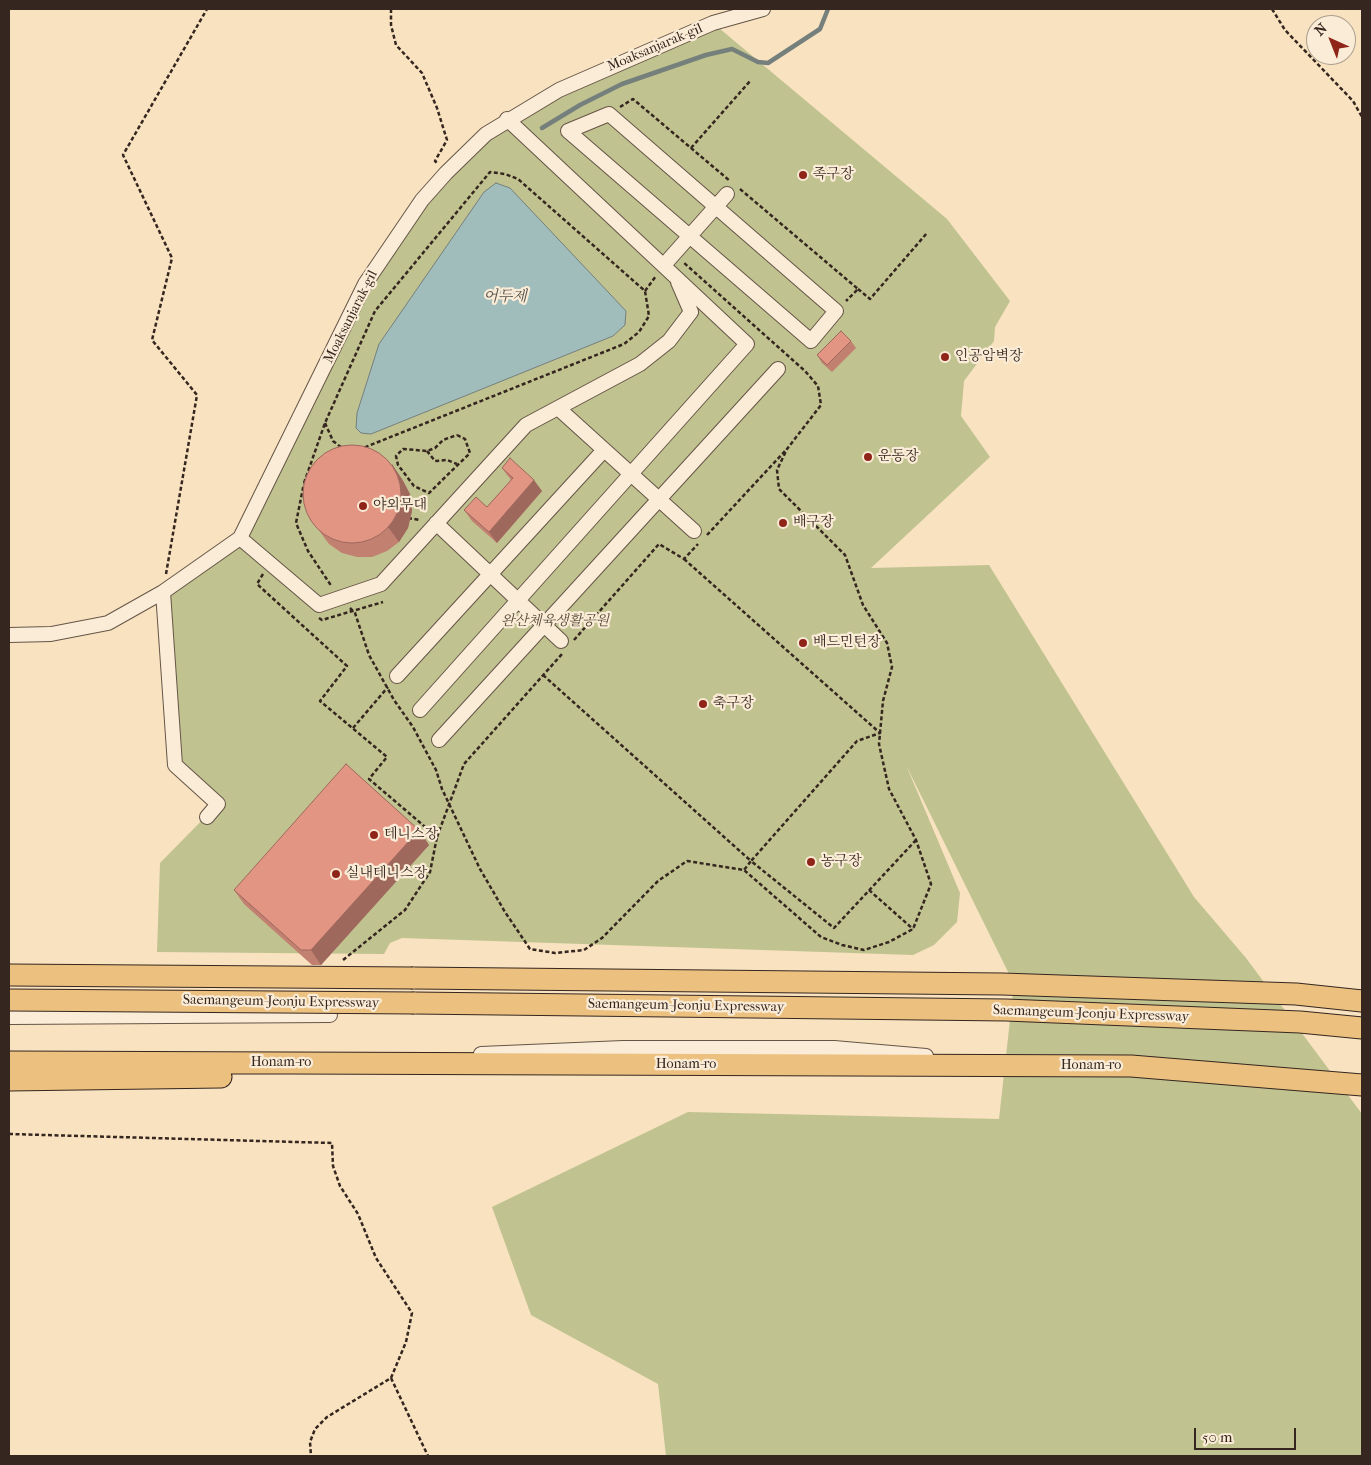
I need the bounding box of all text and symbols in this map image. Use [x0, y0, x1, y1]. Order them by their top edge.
north arrow [1306, 15, 1356, 65]
street label: Moaksanjarak-gil [605, 20, 705, 76]
text: N [1311, 20, 1331, 39]
place label: 족구장 [813, 167, 854, 183]
marker: 족구장 [797, 169, 809, 181]
street label: Moaksanjarak-gil [320, 268, 382, 366]
water label: 어두제 [483, 288, 527, 306]
place label: 인공암벽장 [955, 349, 1023, 365]
marker: 인공암벽장 [939, 351, 951, 363]
place label: 운동장 [878, 449, 919, 465]
marker: 운동장 [862, 451, 874, 463]
place label: 야외무대 [373, 498, 427, 514]
marker: 야외무대 [357, 500, 369, 512]
place label: 배구장 [793, 515, 834, 531]
marker: 배구장 [777, 517, 789, 529]
park label: 완산체육생활공원 [501, 614, 609, 630]
place label: 배드민턴장 [813, 635, 881, 651]
marker: 배드민턴장 [797, 637, 809, 649]
place label: 축구장 [713, 696, 754, 712]
marker: 축구장 [697, 698, 709, 710]
place label: 테니스장 [384, 827, 438, 843]
marker: 테니스장 [368, 829, 380, 841]
place label: 농구장 [821, 854, 862, 870]
marker: 농구장 [805, 856, 817, 868]
place label: 실내테니스장 [346, 866, 427, 882]
marker: 실내테니스장 [330, 868, 342, 880]
street label: Saemangeum-Jeonju Expressway [183, 992, 379, 1012]
street label: Saemangeum-Jeonju Expressway [588, 996, 784, 1016]
street label: Saemangeum-Jeonju Expressway [993, 1002, 1189, 1026]
street label: Honam-ro [251, 1055, 311, 1071]
street label: Honam-ro [656, 1057, 716, 1073]
street label: Honam-ro [1061, 1058, 1121, 1074]
scale bar [1196, 1418, 1298, 1450]
text: 50 m [1202, 1428, 1232, 1446]

